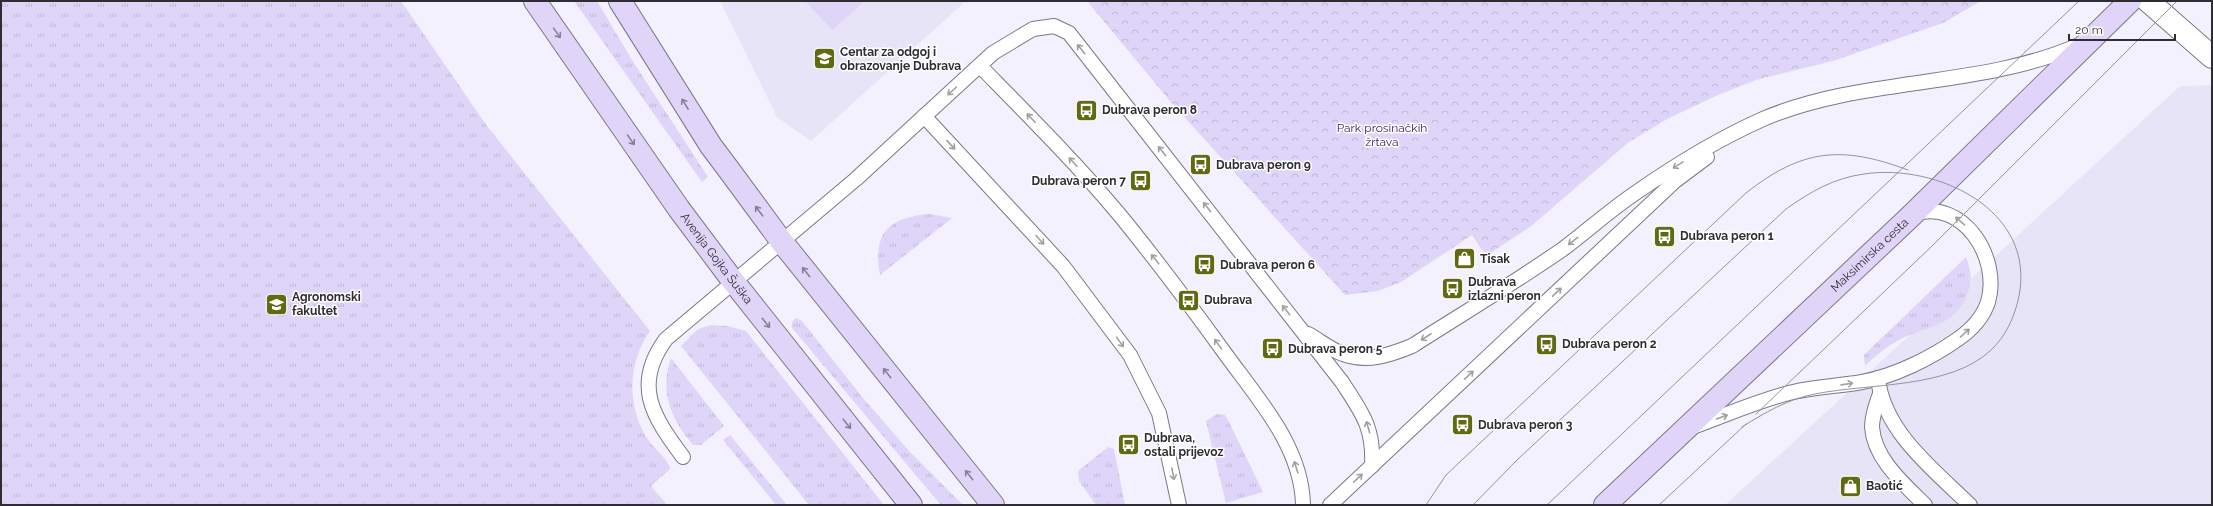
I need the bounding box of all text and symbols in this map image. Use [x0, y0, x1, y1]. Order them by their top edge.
scale bar [2069, 16, 2175, 42]
text: 20 m [2075, 23, 2103, 37]
one-way arrow [553, 27, 561, 38]
one-way arrow [1077, 44, 1086, 54]
place label: Centar za odgoj i obrazovanje Dubrava [840, 45, 961, 73]
school or university icon: Centar za odgoj i obrazovanje Dubrava [812, 46, 838, 72]
one-way arrow [947, 86, 957, 96]
bus stop icon: Dubrava peron 8 [1073, 97, 1099, 123]
one-way arrow [680, 98, 688, 110]
place label: Dubrava peron 8 [1102, 103, 1197, 117]
one-way arrow [1026, 113, 1035, 123]
park label: Park prosinačkih žrtava [1337, 121, 1427, 149]
one-way arrow [627, 134, 635, 145]
one-way arrow [946, 140, 956, 150]
one-way arrow [1158, 145, 1167, 156]
bus stop icon: Dubrava peron 9 [1188, 152, 1214, 178]
one-way arrow [1068, 157, 1077, 168]
place label: Dubrava peron 9 [1216, 158, 1311, 172]
one-way arrow [1673, 161, 1684, 169]
bus stop icon: Dubrava peron 7 [1128, 168, 1154, 194]
place label: Dubrava peron 7 [1031, 174, 1126, 188]
one-way arrow [1202, 201, 1211, 212]
one-way arrow [755, 205, 763, 216]
street label: Avenija Gojka Šuška [677, 210, 755, 307]
street label: Maksimirska cesta [1828, 215, 1911, 295]
one-way arrow [1954, 217, 1965, 226]
bus stop icon: Dubrava peron 1 [1651, 223, 1677, 249]
place label: Dubrava peron 1 [1680, 229, 1774, 243]
one-way arrow [1035, 235, 1044, 245]
one-way arrow [1567, 237, 1578, 245]
shop icon: Tisak [1451, 246, 1477, 272]
bus stop icon: Dubrava peron 6 [1192, 252, 1218, 278]
place label: Tisak [1480, 252, 1510, 266]
one-way arrow [1150, 254, 1159, 265]
place label: Dubrava peron 6 [1220, 258, 1315, 272]
one-way arrow [802, 266, 811, 277]
place label: Dubrava izlazni peron [1468, 275, 1541, 303]
bus stop icon: Dubrava izlazni peron [1439, 276, 1465, 302]
bus stop icon: Dubrava [1175, 287, 1201, 313]
one-way arrow [1552, 287, 1563, 296]
place label: Agronomski fakultet [292, 290, 361, 318]
school or university icon: Agronomski fakultet [263, 291, 289, 317]
place label: Dubrava [1204, 293, 1252, 307]
one-way arrow [1282, 304, 1291, 315]
one-way arrow [761, 317, 770, 328]
one-way arrow [1960, 329, 1970, 338]
bus stop icon: Dubrava peron 2 [1533, 331, 1559, 357]
one-way arrow [1420, 333, 1432, 341]
one-way arrow [1116, 336, 1124, 347]
bus stop icon: Dubrava peron 5 [1259, 336, 1285, 362]
place label: Dubrava peron 2 [1562, 337, 1657, 351]
one-way arrow [1214, 338, 1222, 349]
place label: Dubrava peron 5 [1288, 342, 1383, 356]
one-way arrow [883, 368, 892, 379]
one-way arrow [1464, 370, 1474, 380]
one-way arrow [1840, 380, 1853, 388]
bus stop icon: Dubrava peron 3 [1449, 412, 1475, 438]
one-way arrow [1715, 412, 1727, 420]
place label: Dubrava peron 3 [1478, 418, 1573, 432]
one-way arrow [842, 419, 851, 430]
one-way arrow [1364, 421, 1371, 434]
place label: Dubrava, ostali prijevoz [1144, 431, 1223, 459]
bus stop icon: Dubrava, ostali prijevoz [1116, 432, 1142, 458]
one-way arrow [1292, 461, 1299, 474]
one-way arrow [1169, 467, 1177, 480]
one-way arrow [964, 469, 973, 480]
shop icon: Baotić [1838, 473, 1864, 499]
one-way arrow [1353, 474, 1363, 483]
place label: Baotić [1866, 479, 1903, 493]

